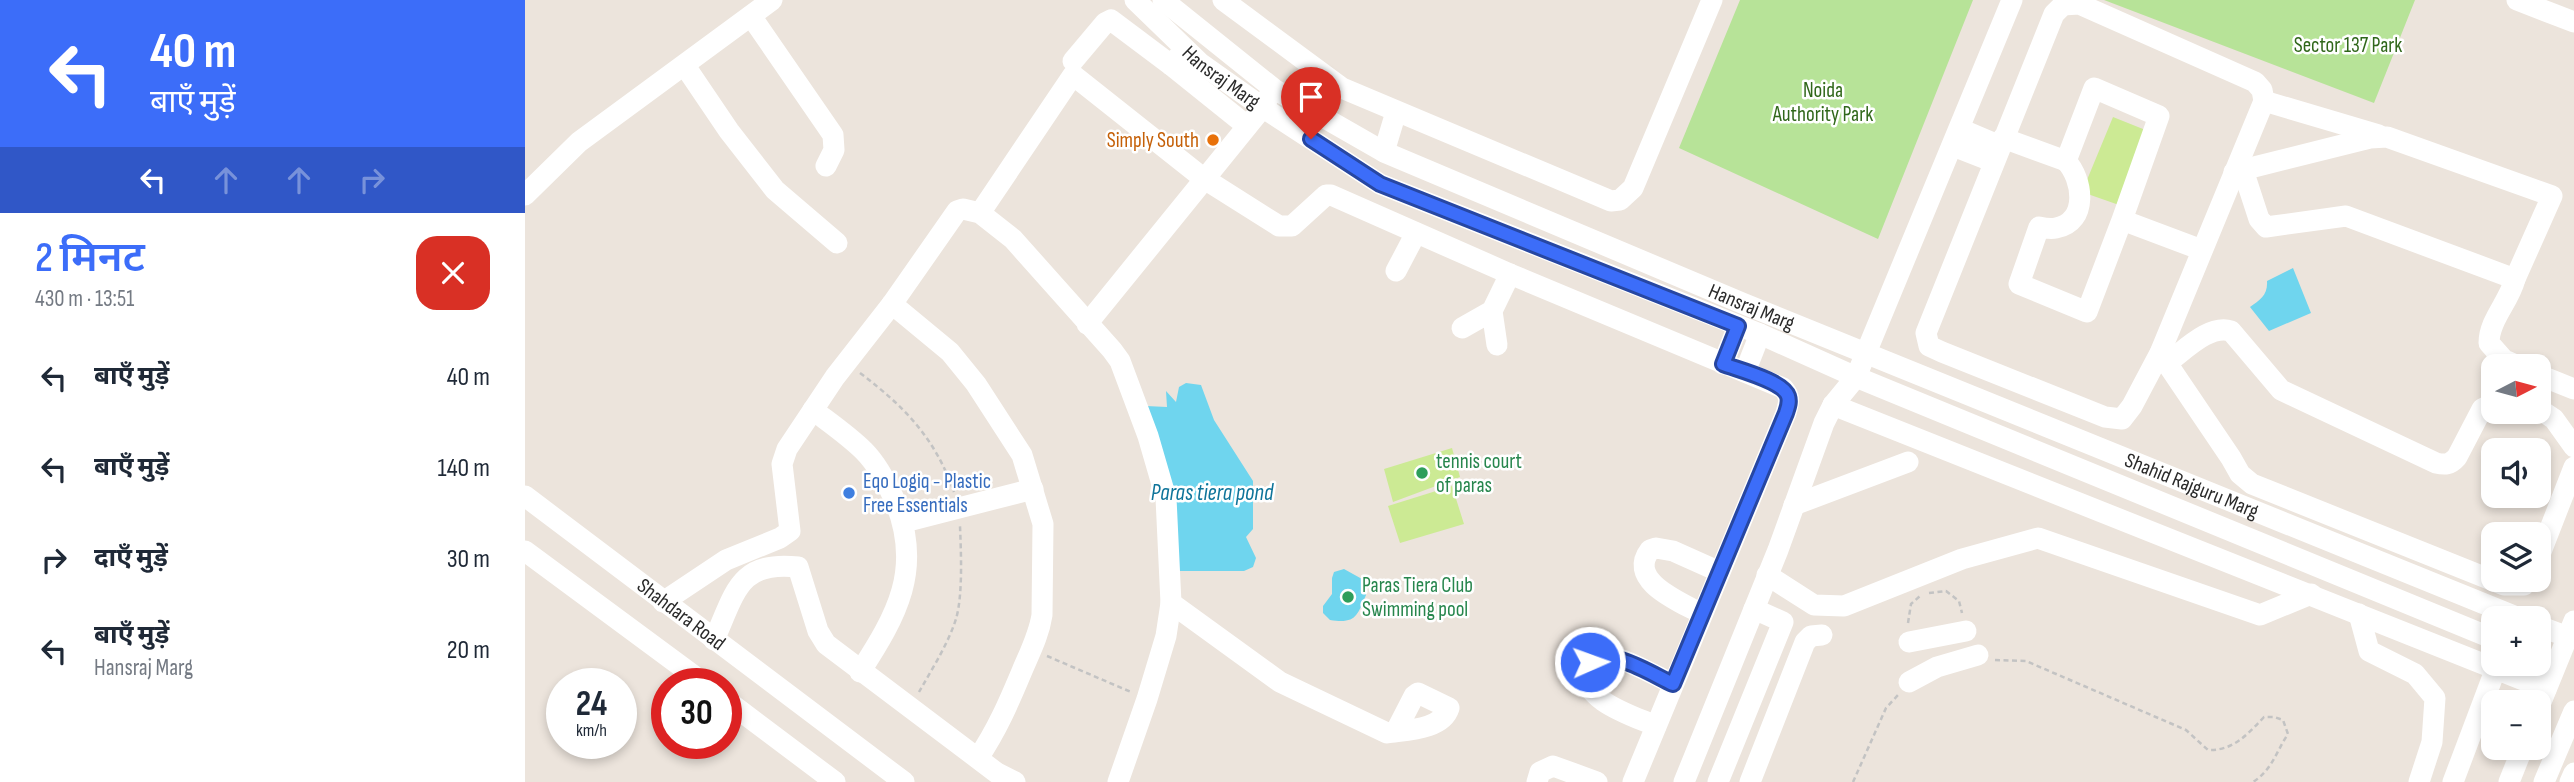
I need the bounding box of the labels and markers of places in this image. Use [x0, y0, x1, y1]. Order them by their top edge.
pin [1281, 67, 1341, 139]
place label: Simply South [1107, 128, 1199, 153]
marker: Simply South [1205, 132, 1221, 148]
place label: tennis court of paras [1436, 449, 1522, 498]
marker: tennis court of paras [1414, 465, 1430, 481]
place label: Eqo Logiq - Plastic Free Essentials [863, 469, 991, 518]
marker: Eqo Logiq - Plastic Free Essentials [841, 485, 857, 501]
place label: Paras Tiera Club Swimming pool [1362, 573, 1473, 622]
marker: Paras Tiera Club Swimming pool [1340, 589, 1356, 605]

